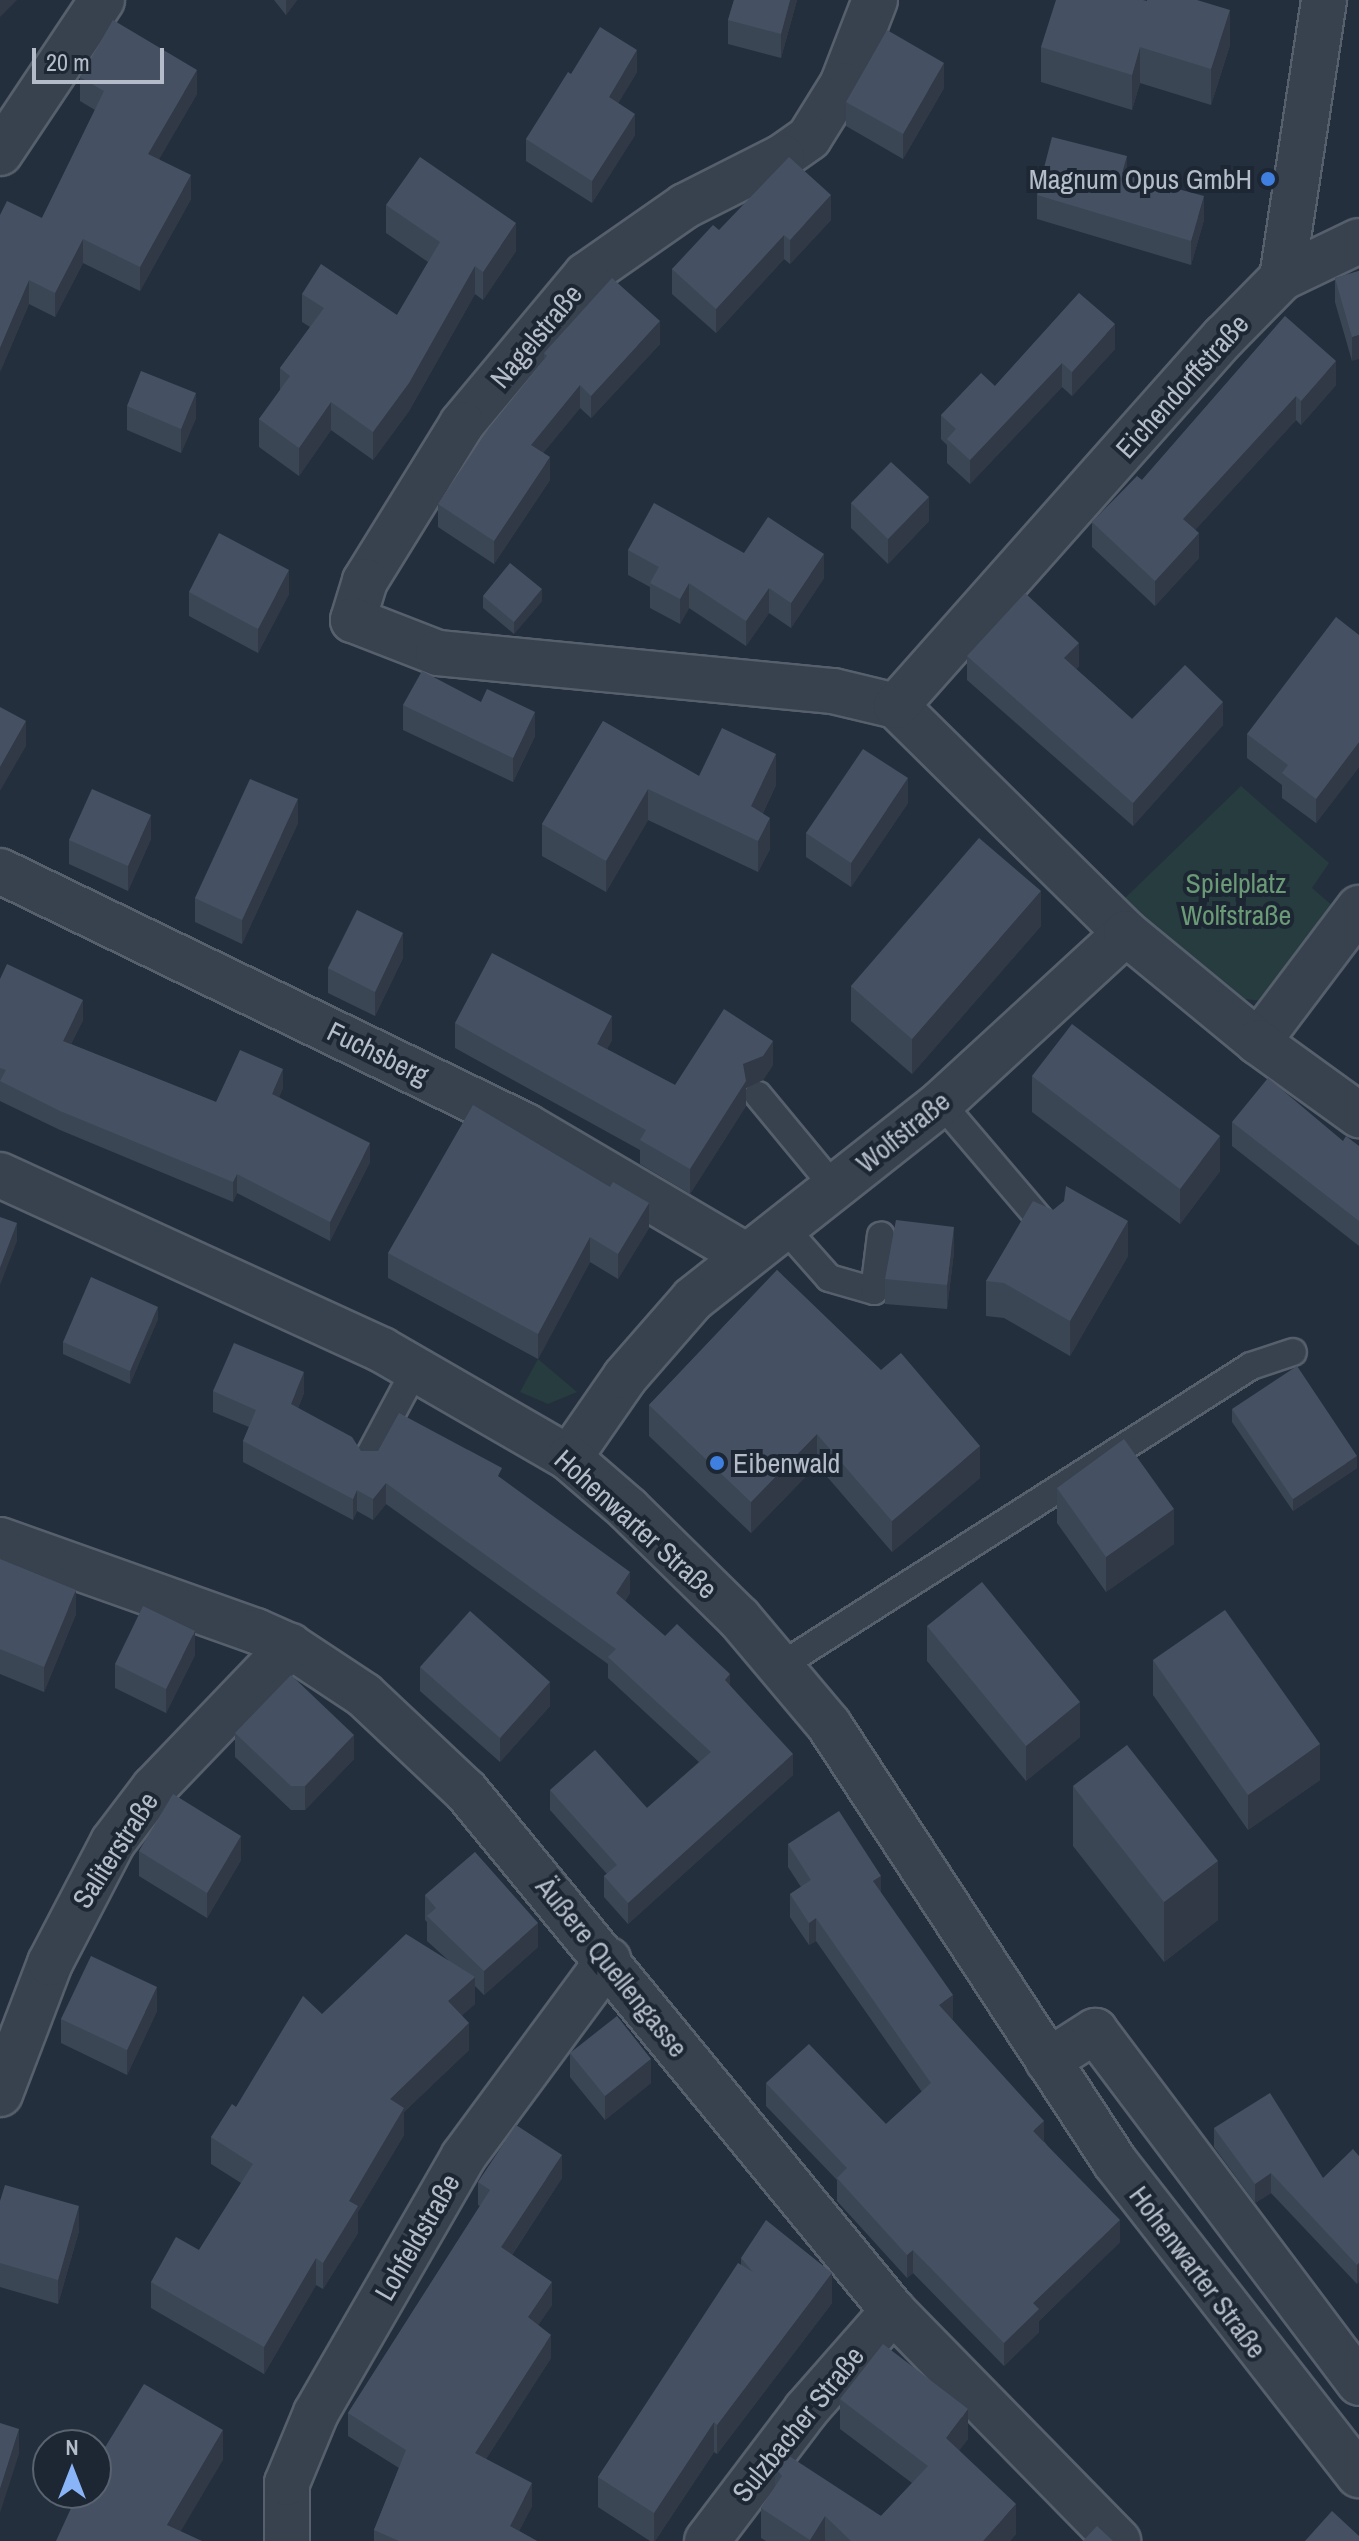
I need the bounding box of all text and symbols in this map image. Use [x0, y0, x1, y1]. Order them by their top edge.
scale bar [36, 32, 168, 82]
text: 20 m [46, 46, 90, 78]
place label: Magnum Opus GmbH [1029, 162, 1252, 196]
marker: Magnum Opus GmbH [1259, 170, 1277, 188]
street label: Nagelstraße [483, 277, 589, 395]
street label: Eichendorffstraße [1109, 307, 1255, 465]
park label: Spielplatz Wolfstraße [1181, 866, 1291, 932]
street label: Fuchsberg [322, 1014, 434, 1092]
street label: Wolfstraße [849, 1084, 957, 1180]
street label: Hohenwarter Straße [548, 1442, 724, 1606]
place label: Eibenwald [733, 1446, 840, 1480]
marker: Eibenwald [708, 1454, 726, 1472]
street label: Saliterstraße [65, 1786, 165, 1914]
street label: Äußere Quellengasse [529, 1870, 695, 2064]
street label: Lohfeldstraße [367, 2168, 467, 2306]
street label: Hohenwarter Straße [1122, 2179, 1274, 2365]
street label: Sulzbacher Straße [725, 2340, 871, 2508]
north arrow [32, 2429, 112, 2509]
text: N [65, 2432, 79, 2462]

